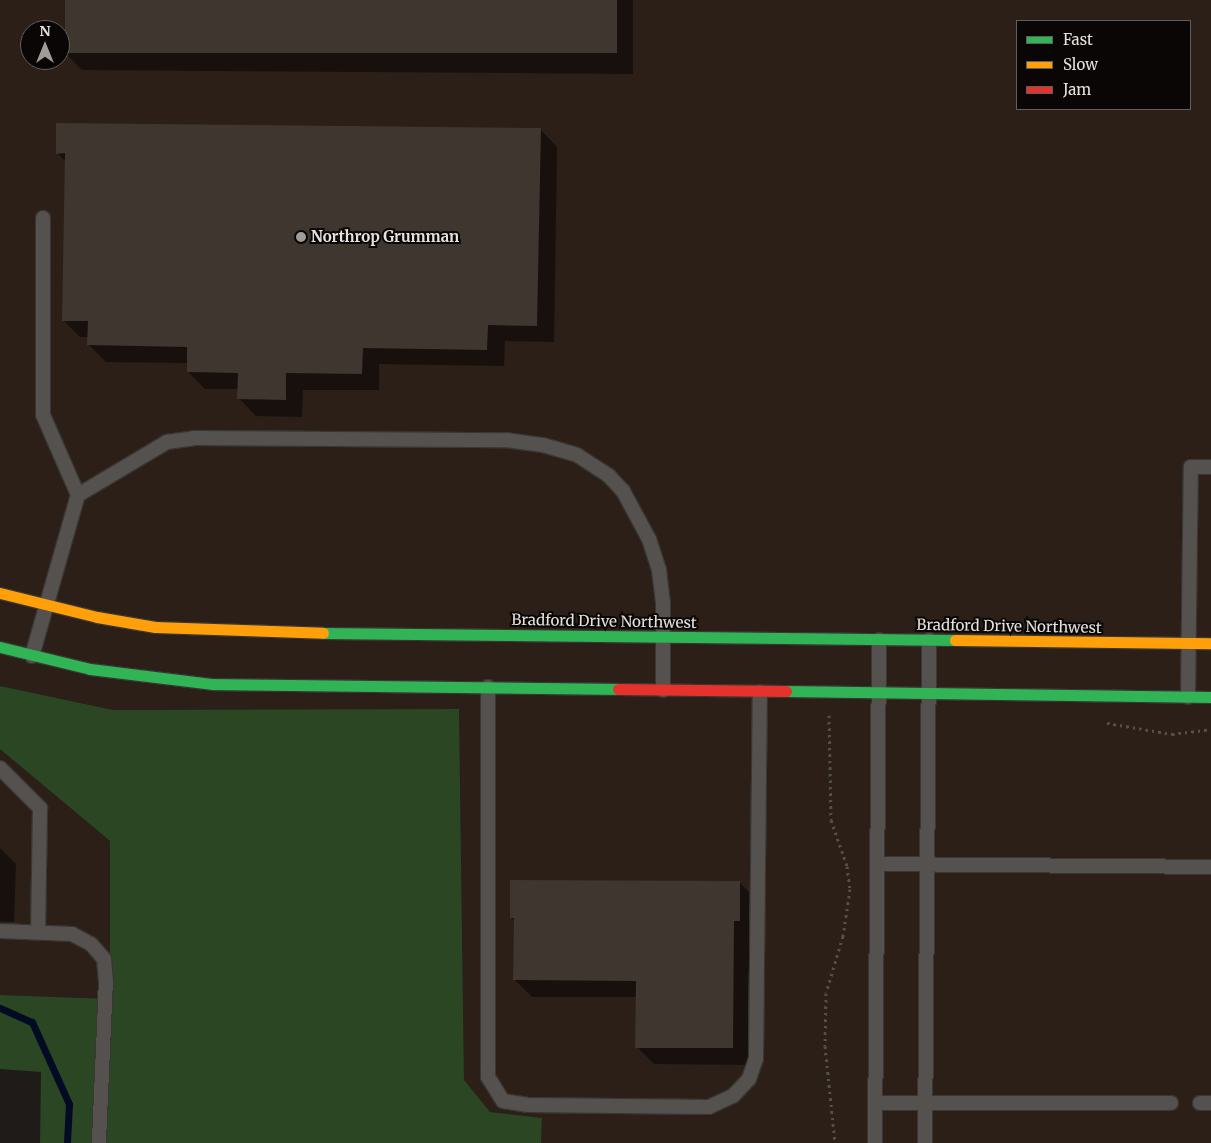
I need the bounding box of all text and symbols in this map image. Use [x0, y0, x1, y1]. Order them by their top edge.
north arrow [20, 20, 70, 70]
legend [1016, 20, 1191, 110]
text: N [39, 22, 51, 40]
text: Fast [1063, 30, 1093, 49]
text: Slow [1063, 55, 1098, 74]
text: Jam [1063, 80, 1091, 99]
place label: Northrop Grumman [311, 228, 459, 246]
marker: Northrop Grumman [295, 231, 307, 243]
street label: Bradford Drive Northwest [511, 610, 697, 632]
street label: Bradford Drive Northwest [916, 615, 1102, 637]

